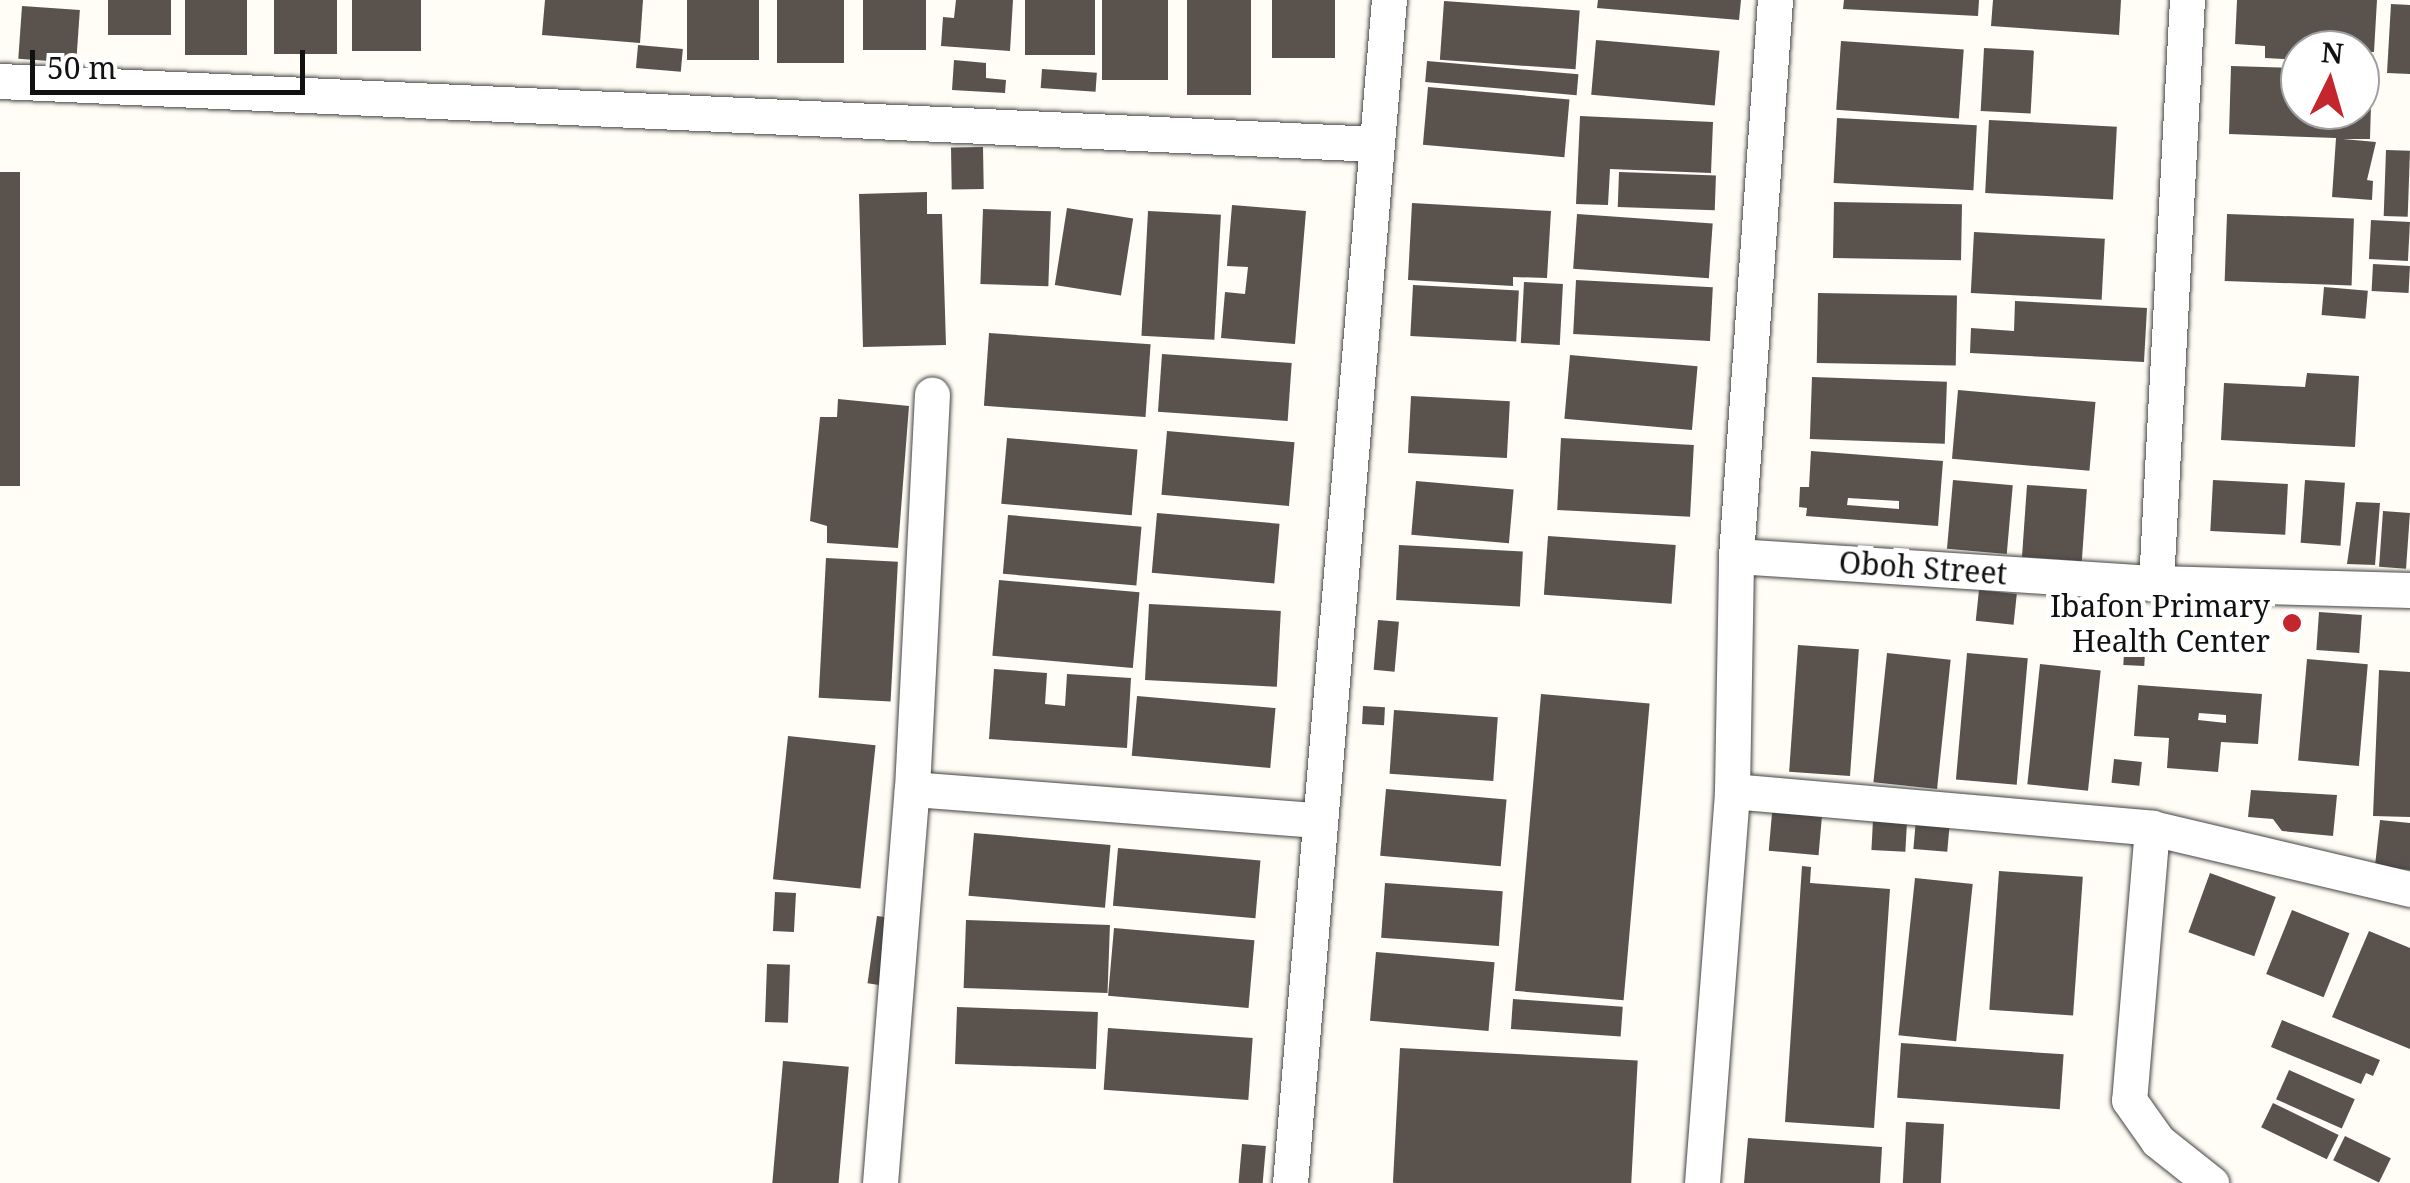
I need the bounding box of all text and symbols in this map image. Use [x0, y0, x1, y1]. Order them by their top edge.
scale bar [35, 30, 310, 92]
north arrow [2280, 30, 2380, 130]
text: N [2320, 32, 2345, 72]
text: 50 m [47, 47, 117, 88]
street label: Oboh Street [1838, 544, 2008, 592]
place label: Ibafon Primary Health Center [2050, 588, 2270, 658]
marker: Ibafon Primary Health Center [2279, 610, 2305, 636]

